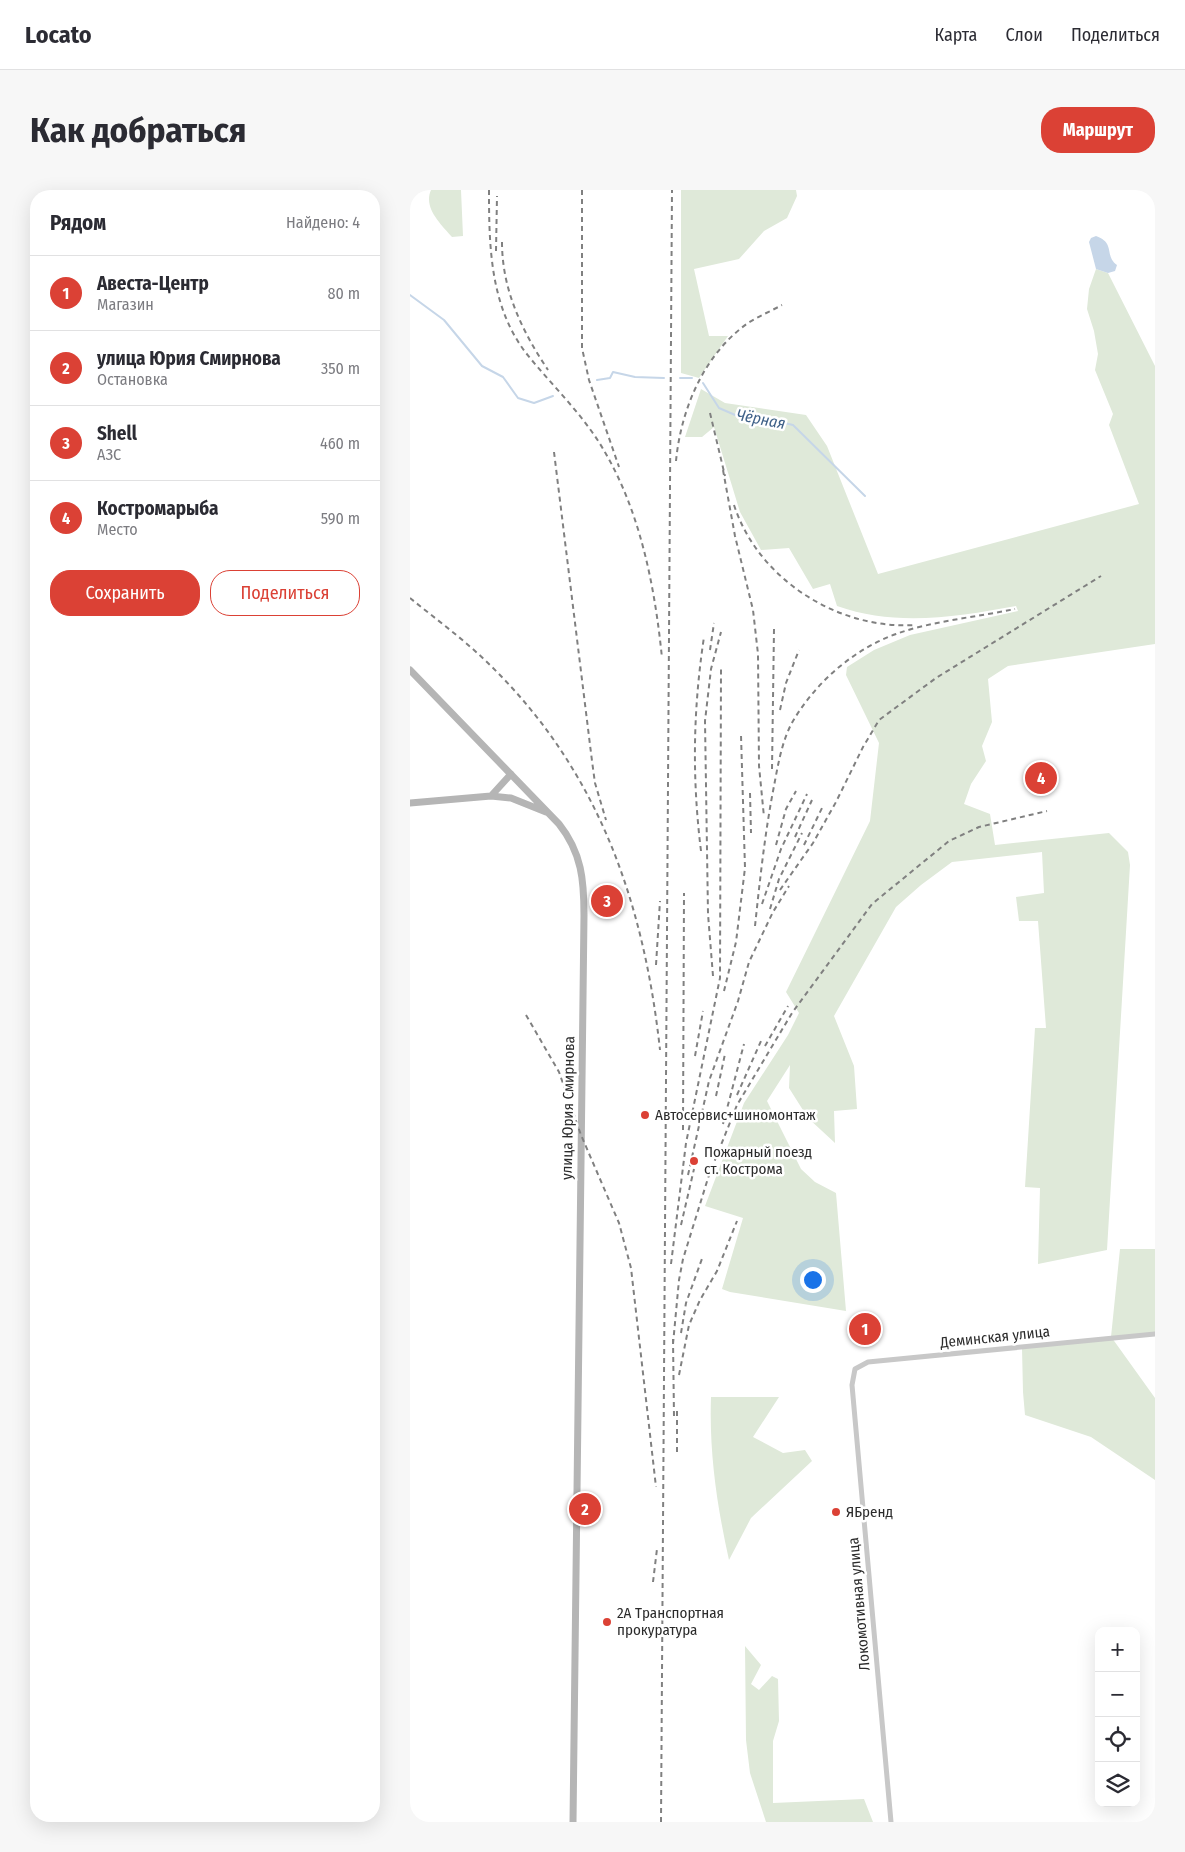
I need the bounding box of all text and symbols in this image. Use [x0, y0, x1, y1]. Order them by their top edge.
text: Locato [25, 21, 91, 49]
text: Карта [934, 24, 977, 46]
text: Слои [1005, 24, 1043, 46]
text: Поделиться [1071, 24, 1160, 46]
button: Маршрут [1041, 107, 1155, 153]
text: Как добраться [30, 109, 247, 151]
text: Рядом [50, 210, 106, 236]
text: Найдено: 4 [286, 213, 360, 232]
text: Авеста-Центр [97, 272, 209, 295]
text: 1 [63, 284, 69, 303]
text: 80 m [328, 284, 360, 303]
text: Магазин [97, 295, 154, 314]
text: улица Юрия Смирнова [97, 347, 281, 370]
text: 2 [62, 359, 70, 378]
text: 350 m [321, 359, 360, 378]
text: Остановка [97, 370, 168, 389]
water label: Чёрная [735, 405, 787, 433]
text: Shell [97, 422, 137, 445]
text: 3 [62, 434, 70, 453]
text: 460 m [320, 434, 360, 453]
text: АЗС [97, 445, 121, 464]
text: Костромарыба [97, 497, 219, 520]
text: 4 [62, 509, 70, 528]
text: 590 m [321, 509, 360, 528]
text: Место [97, 520, 138, 539]
button: Сохранить [50, 570, 200, 616]
button: Поделиться [210, 570, 360, 616]
pin: 4 [1025, 759, 1057, 797]
pin: 3 [591, 882, 623, 920]
street label: улица Юрия Смирнова [558, 1036, 578, 1180]
place label: Автосервис+шиномонтаж [655, 1106, 816, 1124]
marker: Автосервис+шиномонтаж [639, 1109, 651, 1121]
place label: Пожарный поезд ст. Кострома [704, 1143, 812, 1178]
marker: Пожарный поезд ст. Кострома [688, 1155, 700, 1167]
your location [800, 1267, 826, 1293]
pin: 1 [849, 1310, 881, 1348]
street label: Деминская улица [938, 1322, 1051, 1352]
pin: 2 [569, 1490, 601, 1528]
place label: ЯБренд [846, 1503, 893, 1521]
marker: ЯБренд [830, 1506, 842, 1518]
street label: Локомотивная улица [844, 1537, 874, 1671]
place label: 2А Транспортная прокуратура [617, 1604, 724, 1639]
marker: 2А Транспортная прокуратура [601, 1616, 613, 1628]
map controls [1095, 1627, 1140, 1807]
button: + [1095, 1627, 1140, 1672]
button: − [1095, 1672, 1140, 1717]
button: locate [1095, 1717, 1140, 1762]
button: layers [1095, 1762, 1140, 1807]

